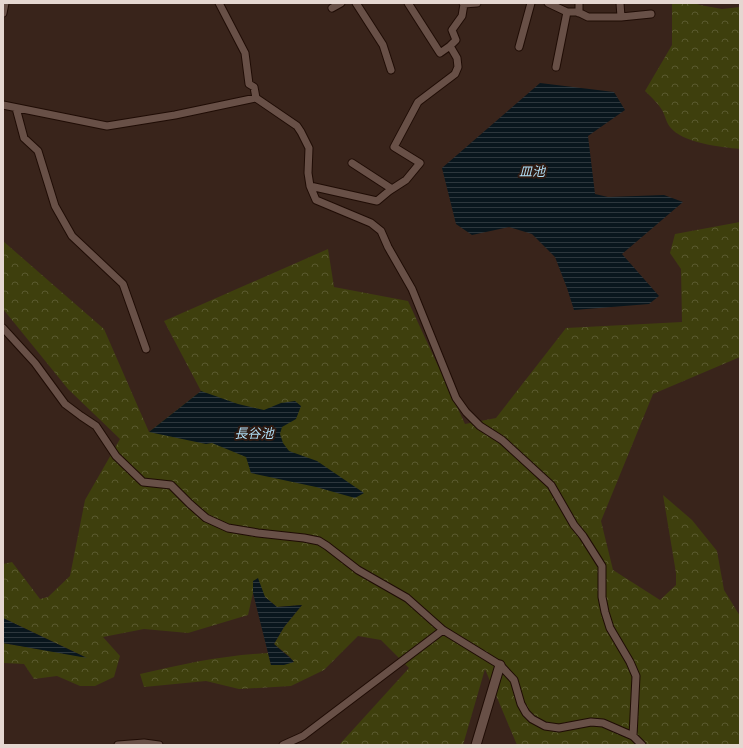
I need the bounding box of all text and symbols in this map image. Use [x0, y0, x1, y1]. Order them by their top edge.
water label: 皿池 [519, 164, 547, 179]
water label: 長谷池 [234, 426, 275, 441]

